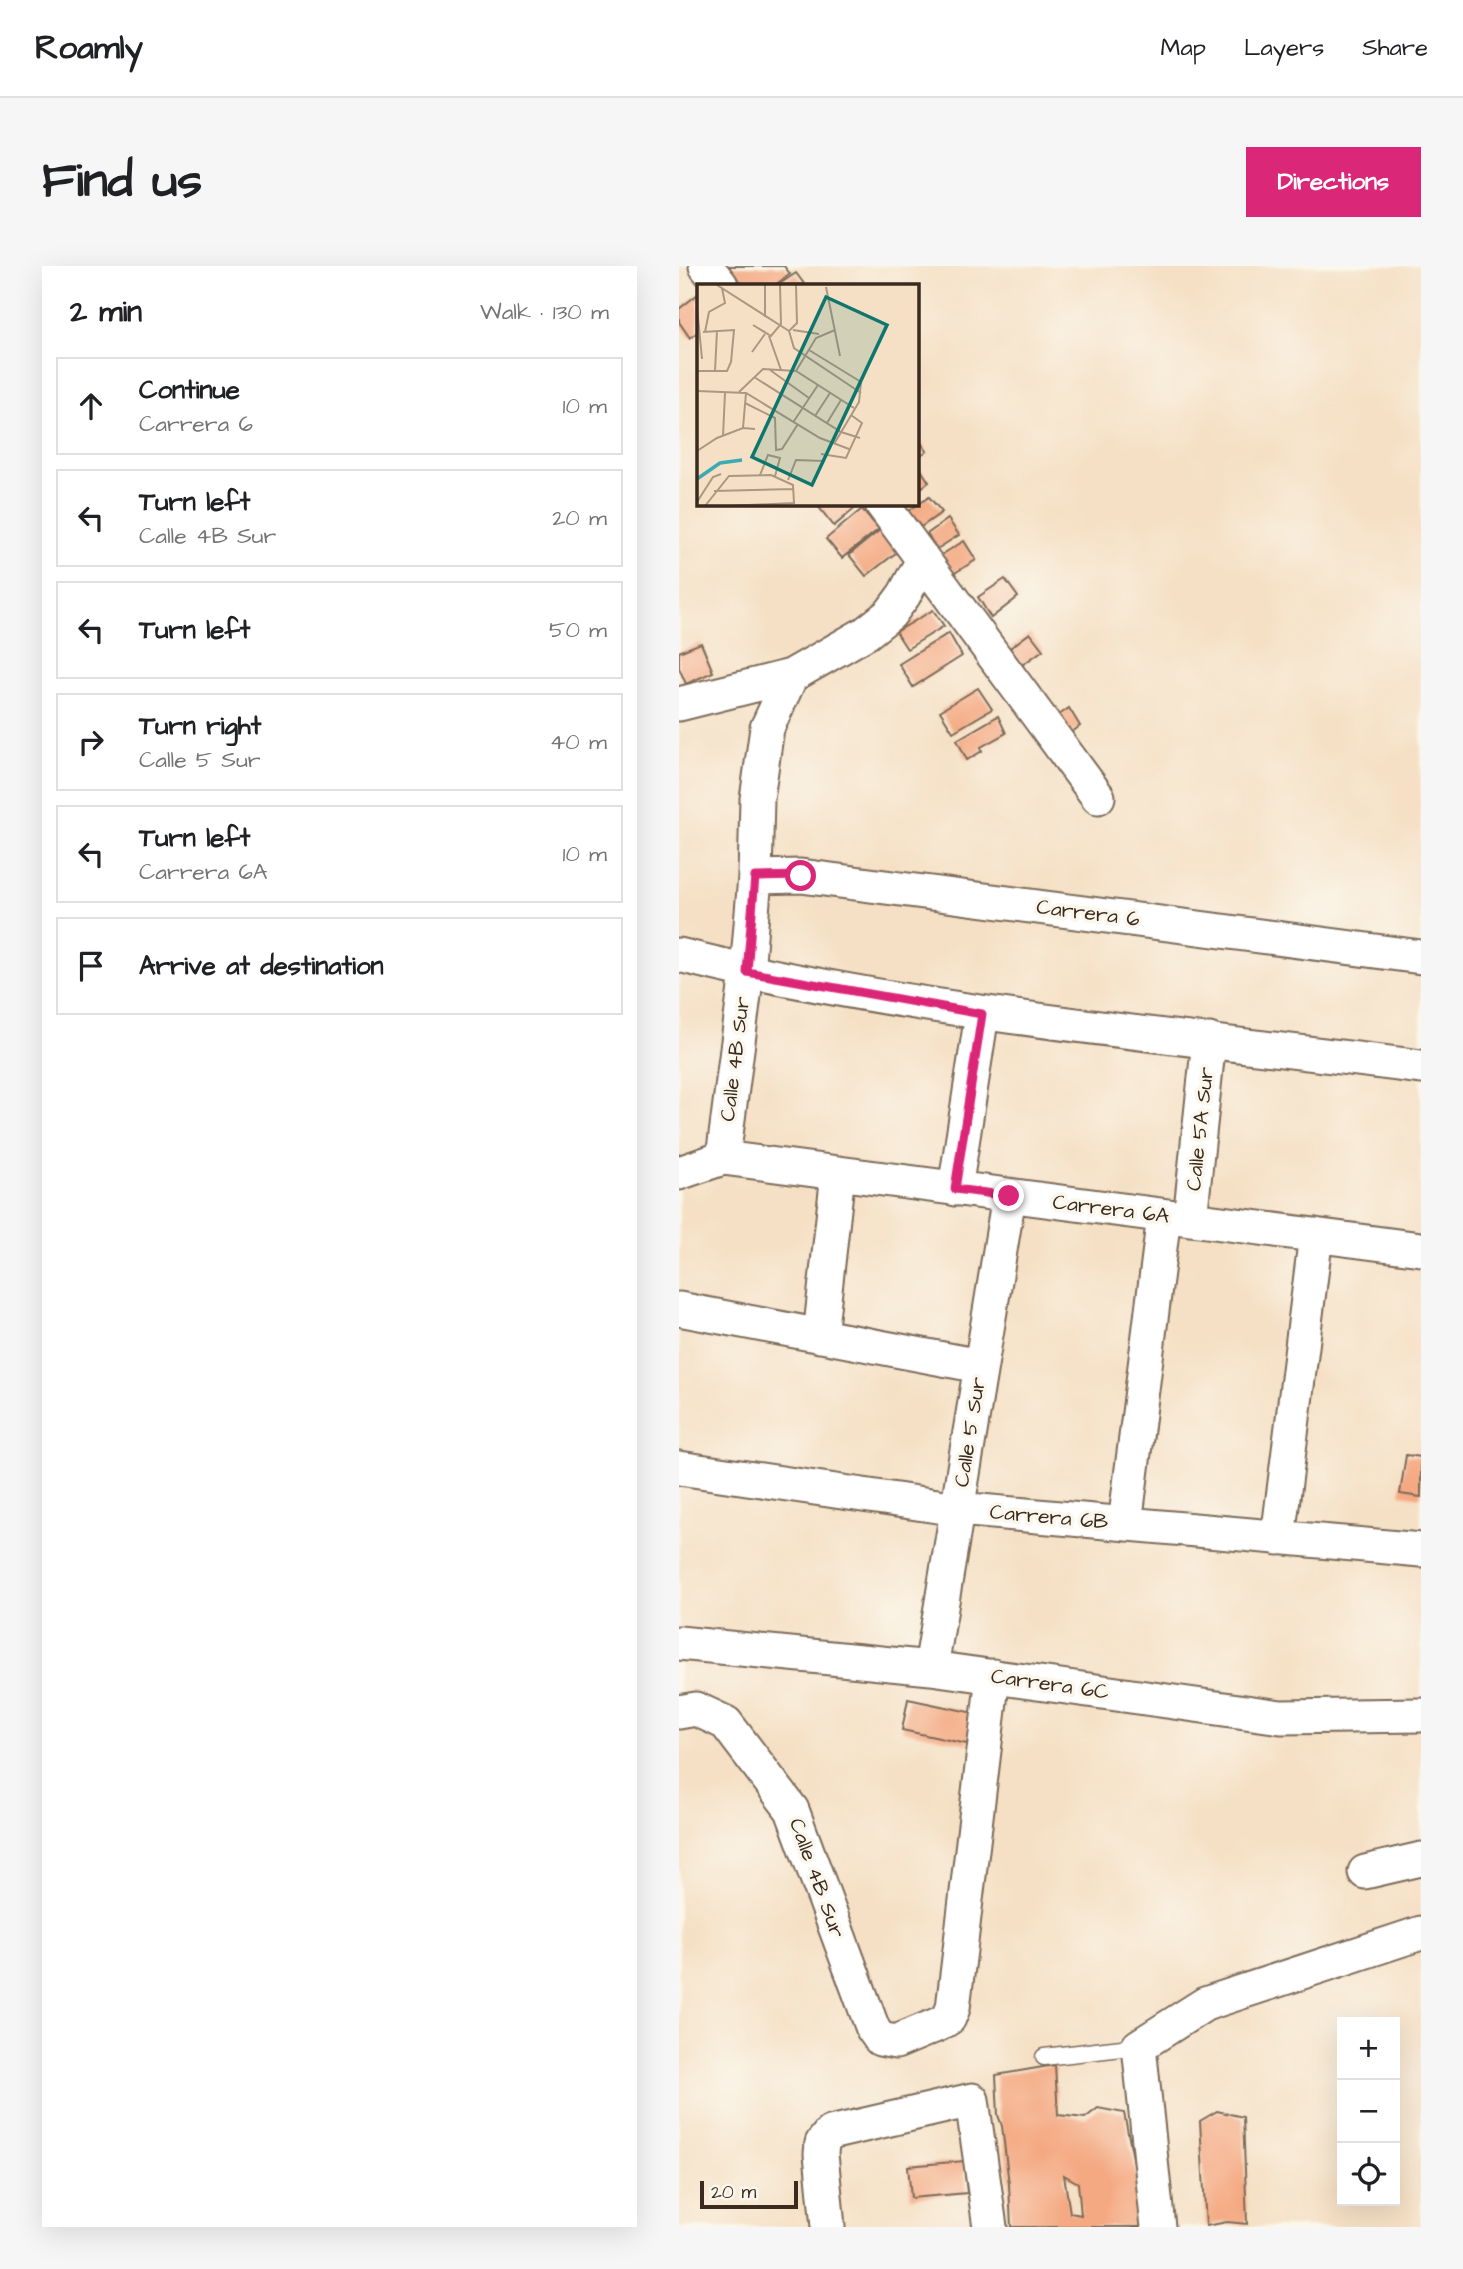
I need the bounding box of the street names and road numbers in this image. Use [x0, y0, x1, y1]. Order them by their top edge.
street label: Carrera 6 [1035, 892, 1141, 934]
street label: Calle 4B Sur [713, 995, 757, 1123]
street label: Calle 5A Sur [1179, 1065, 1221, 1192]
street label: Carrera 6A [1051, 1187, 1172, 1231]
street label: Calle 5 Sur [947, 1375, 993, 1489]
street label: Carrera 6B [989, 1497, 1110, 1537]
street label: Carrera 6C [989, 1661, 1111, 1707]
street label: Calle 4B Sur [782, 1814, 852, 1942]

